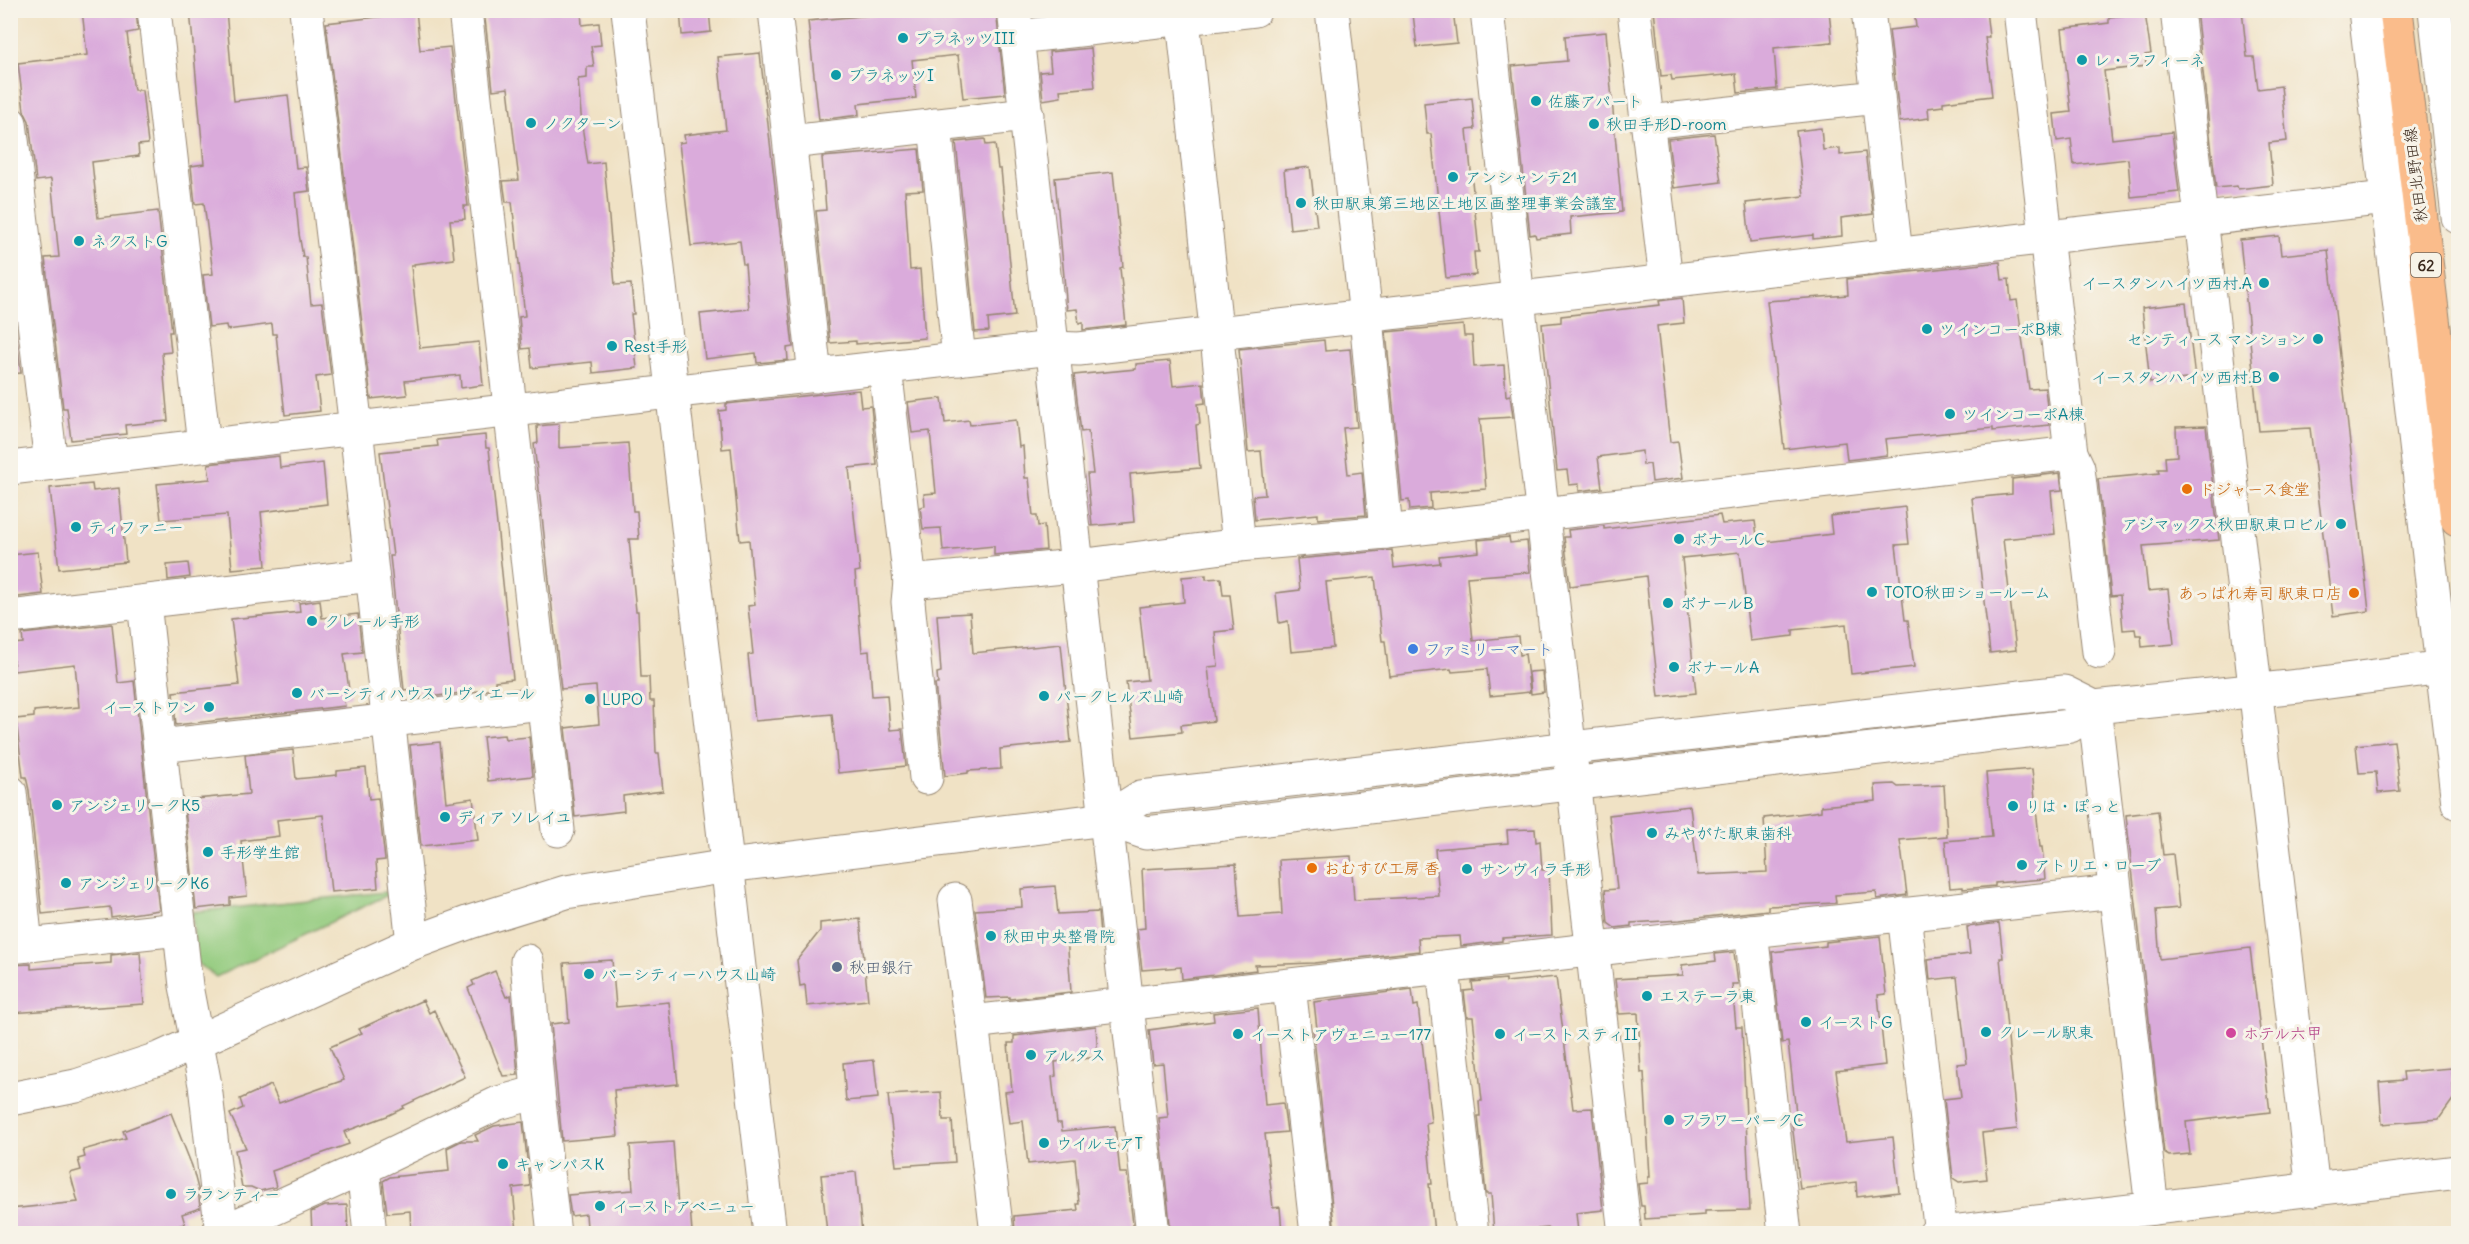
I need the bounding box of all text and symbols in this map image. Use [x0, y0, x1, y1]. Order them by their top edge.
place label: プラネッツIII [915, 28, 1015, 48]
marker: プラネッツIII [896, 31, 910, 45]
place label: レ・ラフィーネ [2094, 50, 2205, 70]
marker: レ・ラフィーネ [2075, 53, 2089, 67]
place label: プラネッツI [848, 65, 934, 85]
marker: プラネッツI [829, 68, 843, 82]
place label: 佐藤アパート [1548, 91, 1643, 111]
marker: 佐藤アパート [1529, 94, 1543, 108]
place label: ノクターン [543, 113, 622, 133]
place label: 秋田手形D-room [1606, 114, 1726, 134]
marker: ノクターン [524, 116, 538, 130]
marker: 秋田手形D-room [1587, 117, 1601, 131]
street label: 秋田北野田線 [2399, 126, 2431, 224]
place label: アンシャンテ21 [1465, 167, 1577, 187]
marker: アンシャンテ21 [1446, 170, 1460, 184]
place label: 秋田駅東第三地区土地区画整理事業会議室 [1313, 193, 1617, 213]
marker: 秋田駅東第三地区土地区画整理事業会議室 [1294, 196, 1308, 210]
place label: ネクストG [91, 231, 168, 251]
marker: ネクストG [72, 234, 86, 248]
road number: 62 [2411, 253, 2441, 277]
place label: イースタンハイツ西村.A [2081, 273, 2252, 293]
marker: イースタンハイツ西村.A [2257, 276, 2271, 290]
place label: ツインコーポB棟 [1939, 319, 2061, 339]
marker: ツインコーポB棟 [1920, 322, 1934, 336]
place label: センティース マンション [2127, 329, 2306, 349]
marker: センティース マンション [2311, 332, 2325, 346]
place label: Rest手形 [624, 336, 687, 356]
marker: Rest手形 [605, 339, 619, 353]
place label: イースタンハイツ西村.B [2091, 367, 2262, 387]
marker: イースタンハイツ西村.B [2267, 370, 2281, 384]
place label: ツインコーポA棟 [1962, 404, 2084, 424]
marker: ツインコーポA棟 [1943, 407, 1957, 421]
place label: ドジャース食堂 [2199, 479, 2310, 499]
marker: ドジャース食堂 [2180, 482, 2194, 496]
place label: アジマックス秋田駅東口ビル [2122, 514, 2329, 534]
place label: ティファニー [88, 517, 184, 537]
marker: アジマックス秋田駅東口ビル [2334, 517, 2348, 531]
marker: ティファニー [69, 520, 83, 534]
place label: ボナールC [1691, 529, 1765, 549]
marker: ボナールC [1672, 532, 1686, 546]
place label: TOTO秋田ショールーム [1884, 582, 2051, 602]
place label: あっぱれ寿司 駅東口店 [2178, 583, 2342, 603]
marker: TOTO秋田ショールーム [1865, 585, 1879, 599]
marker: あっぱれ寿司 駅東口店 [2347, 586, 2361, 600]
place label: ボナールB [1680, 593, 1754, 613]
marker: ボナールB [1661, 596, 1675, 610]
place label: クレール手形 [324, 611, 420, 631]
marker: クレール手形 [305, 614, 319, 628]
place label: ファミリーマート [1425, 639, 1553, 659]
marker: ファミリーマート [1406, 642, 1420, 656]
place label: ボナールA [1686, 657, 1759, 677]
marker: ボナールA [1667, 660, 1681, 674]
place label: バーシティハウス リヴィエール [309, 683, 535, 703]
marker: バーシティハウス リヴィエール [290, 686, 304, 700]
place label: パークヒルズ山崎 [1056, 686, 1184, 706]
place label: LUPO [602, 689, 643, 709]
marker: パークヒルズ山崎 [1037, 689, 1051, 703]
marker: LUPO [583, 692, 597, 706]
place label: イーストワン [102, 697, 197, 717]
marker: イーストワン [202, 700, 216, 714]
place label: アンジェリークK5 [69, 795, 200, 815]
place label: りは・ぽっと [2025, 796, 2121, 816]
marker: アンジェリークK5 [50, 798, 64, 812]
marker: りは・ぽっと [2006, 799, 2020, 813]
place label: ディア ソレイユ [457, 807, 572, 827]
marker: ディア ソレイユ [438, 810, 452, 824]
place label: みやがた駅東歯科 [1664, 823, 1792, 843]
marker: みやがた駅東歯科 [1645, 826, 1659, 840]
place label: 手形学生館 [220, 842, 300, 862]
marker: 手形学生館 [201, 845, 215, 859]
place label: アトリエ・ローブ [2034, 855, 2161, 875]
place label: おむすび工房 香 [1324, 858, 1440, 878]
marker: アトリエ・ローブ [2015, 858, 2029, 872]
place label: サンヴィラ手形 [1479, 859, 1591, 879]
marker: おむすび工房 香 [1305, 861, 1319, 875]
marker: サンヴィラ手形 [1460, 862, 1474, 876]
place label: アンジェリークK6 [78, 873, 209, 893]
marker: アンジェリークK6 [59, 876, 73, 890]
place label: 秋田中央整骨院 [1003, 926, 1115, 946]
marker: 秋田中央整骨院 [984, 929, 998, 943]
place label: 秋田銀行 [849, 957, 913, 977]
marker: 秋田銀行 [830, 960, 844, 974]
place label: バーシティーハウス山崎 [601, 964, 776, 984]
marker: バーシティーハウス山崎 [582, 967, 596, 981]
place label: エステーラ東 [1659, 986, 1756, 1006]
marker: エステーラ東 [1640, 989, 1654, 1003]
place label: イーストG [1818, 1012, 1893, 1032]
marker: イーストG [1799, 1015, 1813, 1029]
place label: クレール駅東 [1998, 1022, 2094, 1042]
place label: ホテル六甲 [2243, 1023, 2322, 1043]
place label: イーストアヴェニュー177 [1250, 1024, 1431, 1044]
place label: イーストスティII [1512, 1024, 1638, 1044]
marker: クレール駅東 [1979, 1025, 1993, 1039]
marker: ホテル六甲 [2224, 1026, 2238, 1040]
marker: イーストアヴェニュー177 [1231, 1027, 1245, 1041]
marker: イーストスティII [1493, 1027, 1507, 1041]
place label: アルタス [1043, 1045, 1106, 1065]
marker: アルタス [1024, 1048, 1038, 1062]
place label: フラワーパークC [1681, 1110, 1804, 1130]
marker: フラワーパークC [1662, 1113, 1676, 1127]
place label: ウイルモアT [1056, 1133, 1143, 1153]
marker: ウイルモアT [1037, 1136, 1051, 1150]
place label: キャンパスK [515, 1154, 604, 1174]
marker: キャンパスK [496, 1157, 510, 1171]
place label: ラランティー [183, 1184, 280, 1204]
marker: ラランティー [164, 1187, 178, 1201]
place label: イーストアベニュー [612, 1196, 755, 1216]
marker: イーストアベニュー [593, 1199, 607, 1213]

